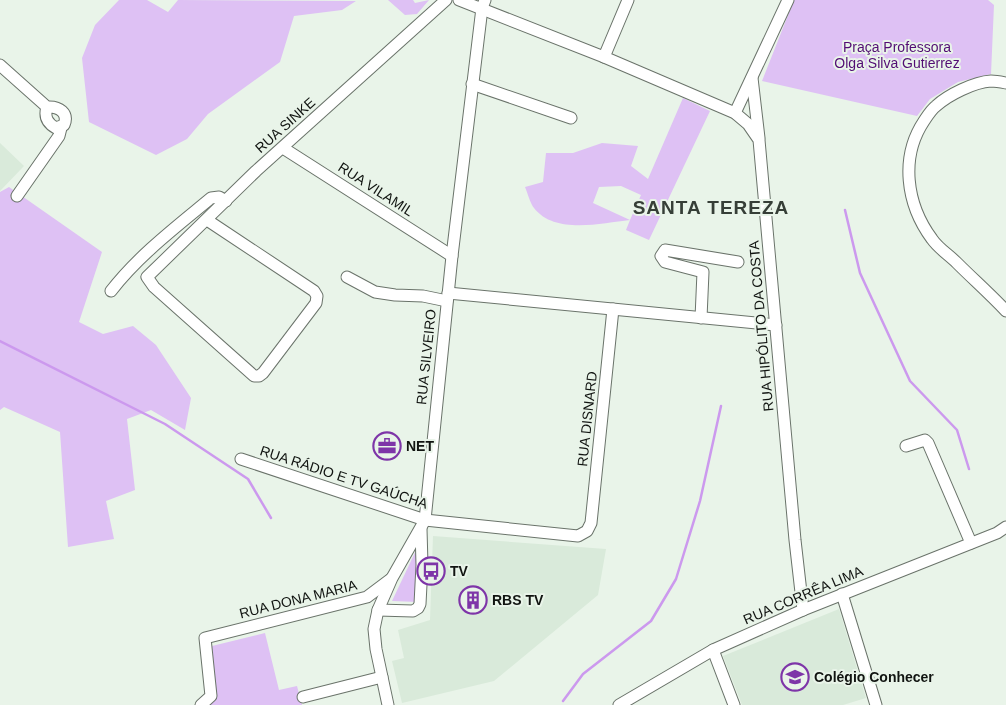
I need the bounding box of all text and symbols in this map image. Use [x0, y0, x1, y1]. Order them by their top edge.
park label: Praça Professora Olga Silva Gutierrez [834, 39, 960, 71]
street label: RUA SINKE [252, 94, 318, 156]
street label: RUA VILAMIL [335, 159, 417, 219]
district label: SANTA TEREZA [633, 197, 789, 218]
street label: RUA HIPÓLITO DA COSTA [746, 239, 776, 412]
street label: RUA SILVEIRO [413, 308, 439, 406]
street label: RUA DISNARD [574, 371, 600, 467]
office icon: NET [372, 431, 402, 461]
place label: NET [406, 438, 434, 454]
street label: RUA RÁDIO E TV GAÚCHA [258, 442, 431, 512]
bus stop icon: TV [416, 556, 446, 586]
street label: RUA CORRÊA LIMA [741, 562, 866, 627]
place label: TV [450, 563, 469, 579]
street label: RUA DONA MARIA [238, 576, 359, 621]
building icon: RBS TV [458, 585, 488, 615]
place label: RBS TV [492, 592, 544, 608]
school or university icon: Colégio Conhecer [780, 662, 810, 692]
place label: Colégio Conhecer [814, 669, 934, 685]

